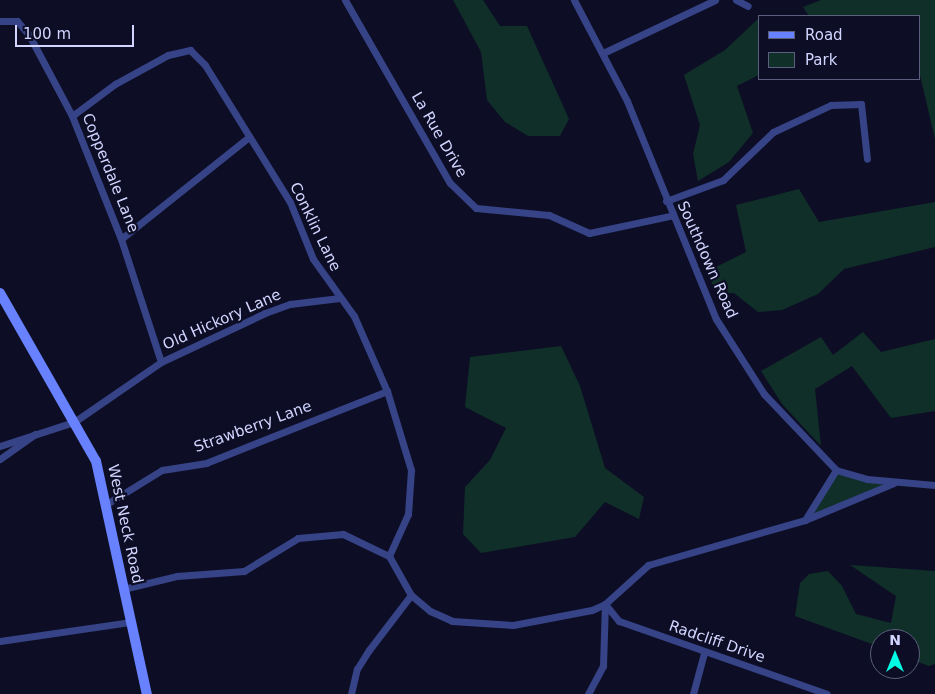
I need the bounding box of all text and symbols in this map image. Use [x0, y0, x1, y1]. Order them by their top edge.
scale bar [18, 15, 136, 47]
legend [758, 15, 920, 80]
text: 100 m [23, 25, 71, 43]
text: Road [805, 26, 843, 44]
text: Park [805, 51, 837, 69]
street label: La Rue Drive [407, 89, 471, 181]
street label: Copperdale Lane [78, 111, 142, 235]
street label: Conklin Lane [286, 180, 344, 274]
street label: Southdown Road [673, 199, 741, 321]
street label: Old Hickory Lane [160, 286, 284, 354]
street label: Strawberry Lane [192, 397, 314, 457]
street label: West Neck Road [104, 463, 146, 585]
street label: Radcliff Drive [667, 617, 767, 667]
north arrow [870, 629, 920, 679]
text: N [889, 632, 901, 648]

